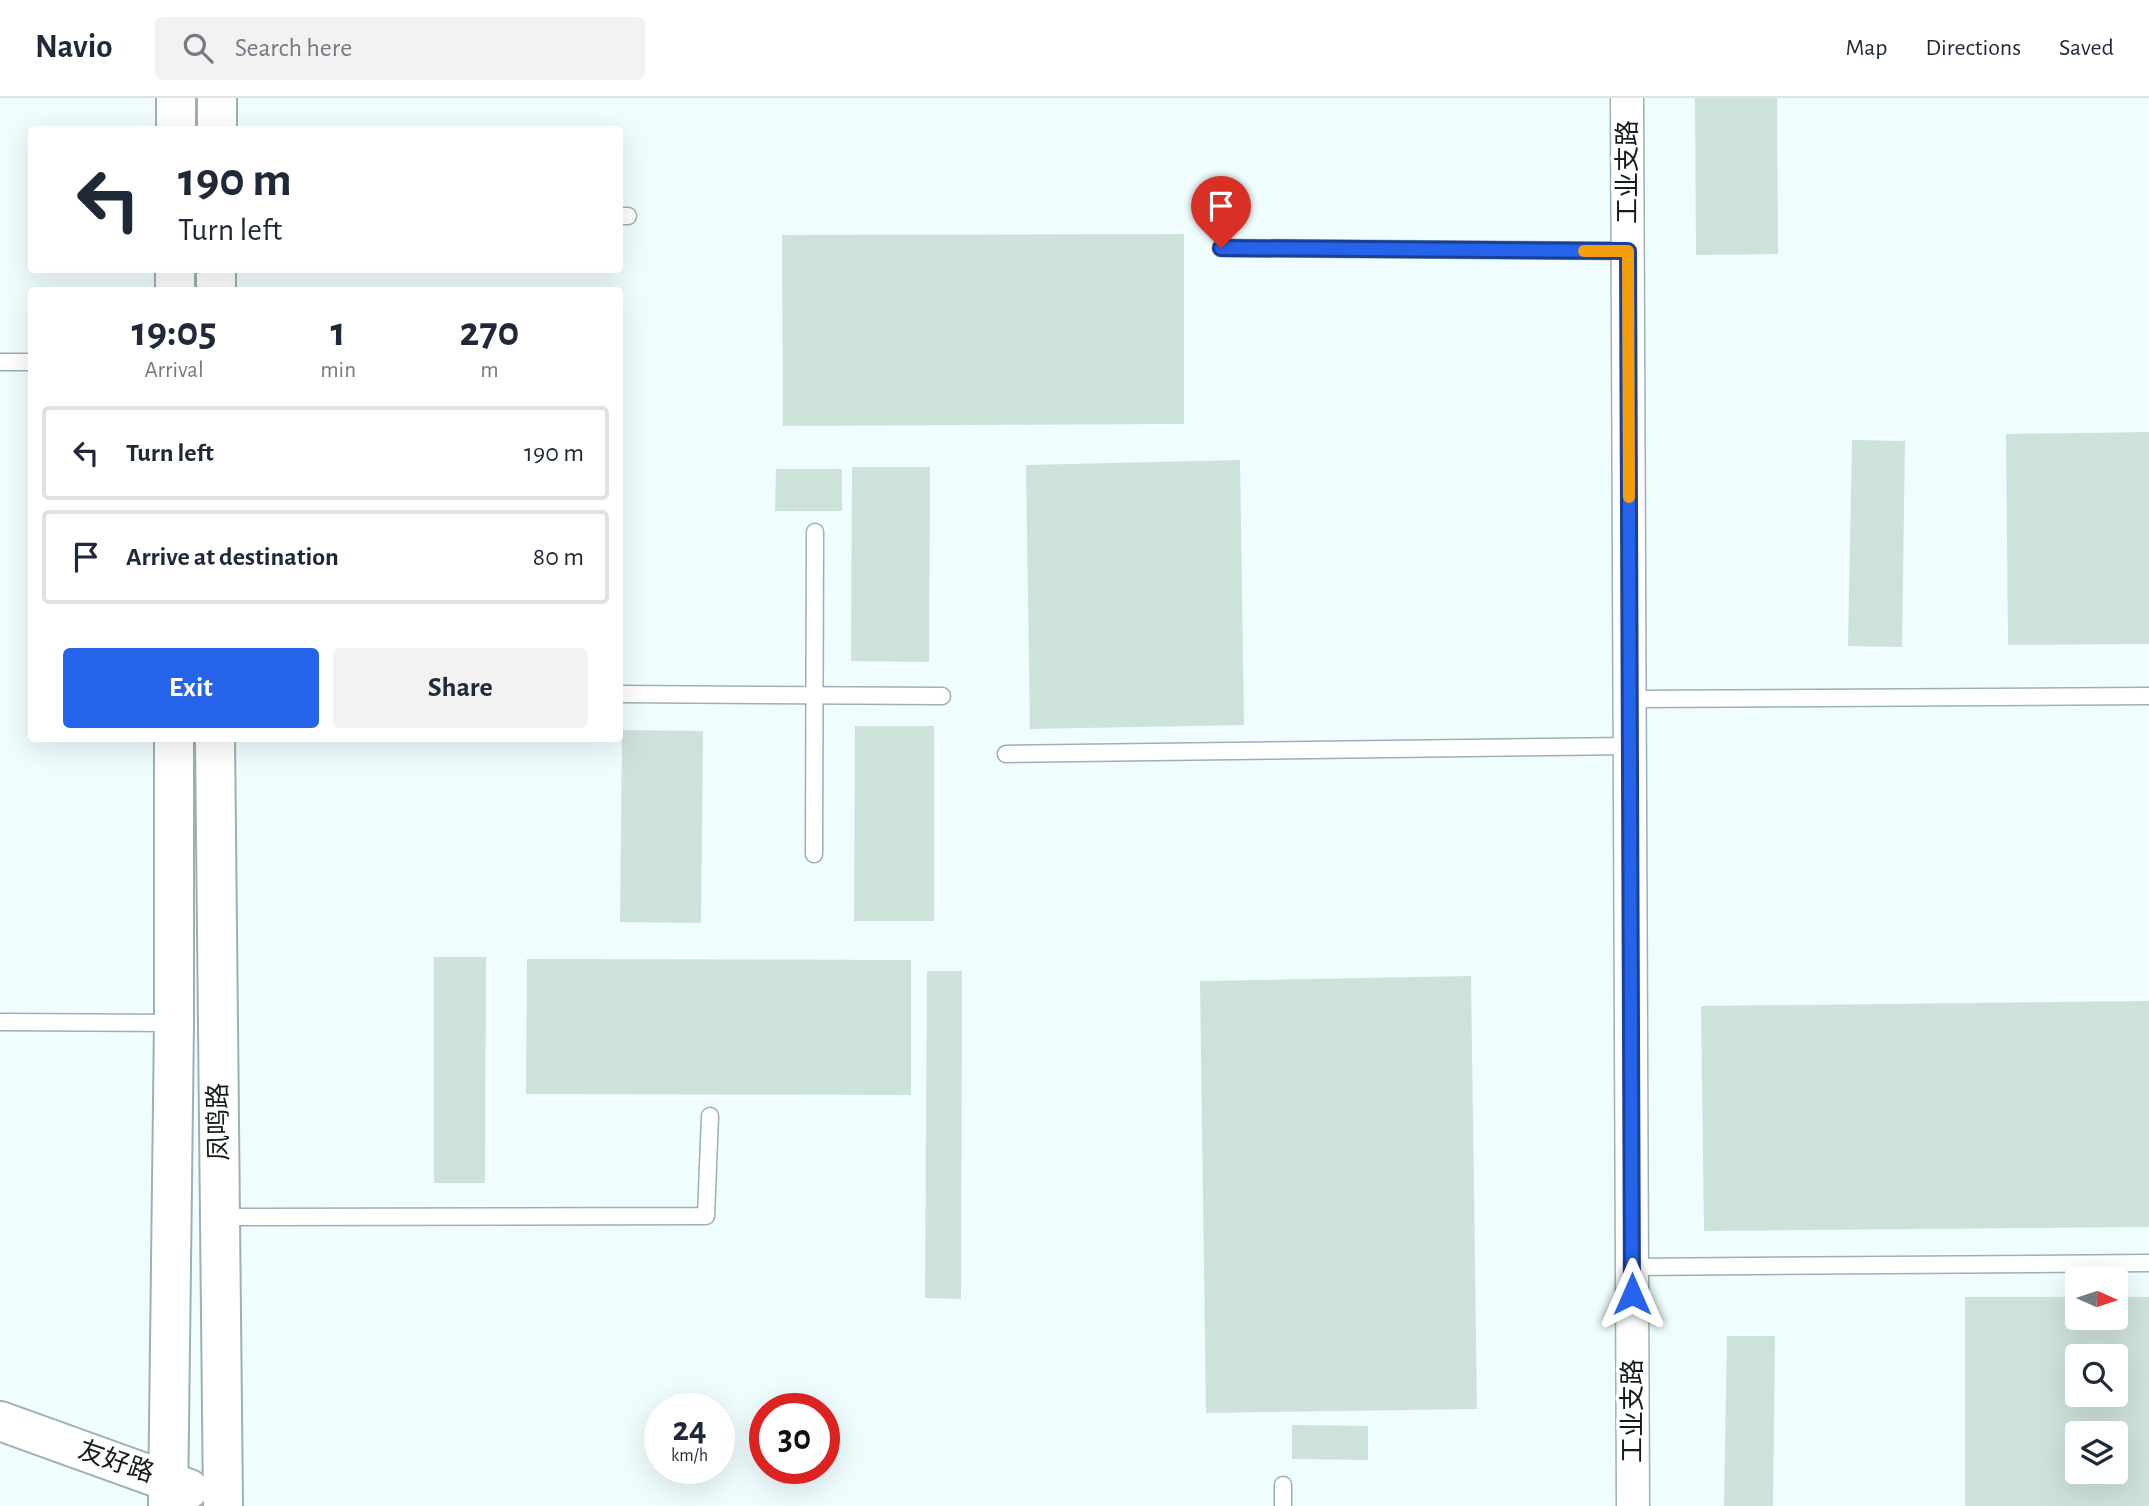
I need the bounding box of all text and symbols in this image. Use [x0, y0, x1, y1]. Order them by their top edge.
search box [155, 17, 645, 80]
icon: search [179, 29, 217, 67]
text: Navio [35, 31, 113, 64]
text: Search here [235, 35, 352, 61]
text: Map [1845, 36, 1887, 60]
text: Directions [1925, 36, 2021, 60]
text: Saved [2059, 36, 2114, 60]
street label: 工业支路 [1614, 120, 1641, 224]
icon: left [63, 154, 154, 245]
text: 190 m [178, 156, 292, 205]
pin [1191, 176, 1251, 248]
icon: arrive [1202, 187, 1240, 225]
text: Turn left [178, 214, 282, 246]
text: 19:05 [132, 311, 217, 353]
text: 1 [331, 311, 346, 353]
text: 270 [460, 311, 519, 353]
text: Arrival [145, 359, 204, 382]
text: min [320, 359, 356, 382]
text: m [480, 359, 499, 382]
icon: left [67, 434, 105, 472]
text: Turn left [126, 440, 214, 466]
text: 190 m [524, 440, 584, 466]
icon: arrive [67, 538, 105, 576]
text: Arrive at destination [126, 544, 339, 570]
text: 80 m [533, 544, 584, 570]
button: Exit [63, 648, 319, 728]
button: Share [333, 648, 588, 728]
street label: 凤鸣路 [203, 1083, 233, 1161]
position arrow [1595, 1257, 1669, 1331]
north arrow [2065, 1267, 2128, 1330]
map controls [2065, 1267, 2128, 1484]
button: search [2065, 1344, 2128, 1407]
street label: 工业支路 [1619, 1359, 1646, 1463]
speed limit sign: 30 [749, 1393, 840, 1484]
text: 24 [672, 1412, 707, 1447]
button: layers [2065, 1421, 2128, 1484]
street label: 友好路 [75, 1435, 158, 1487]
text: km/h [671, 1447, 708, 1465]

